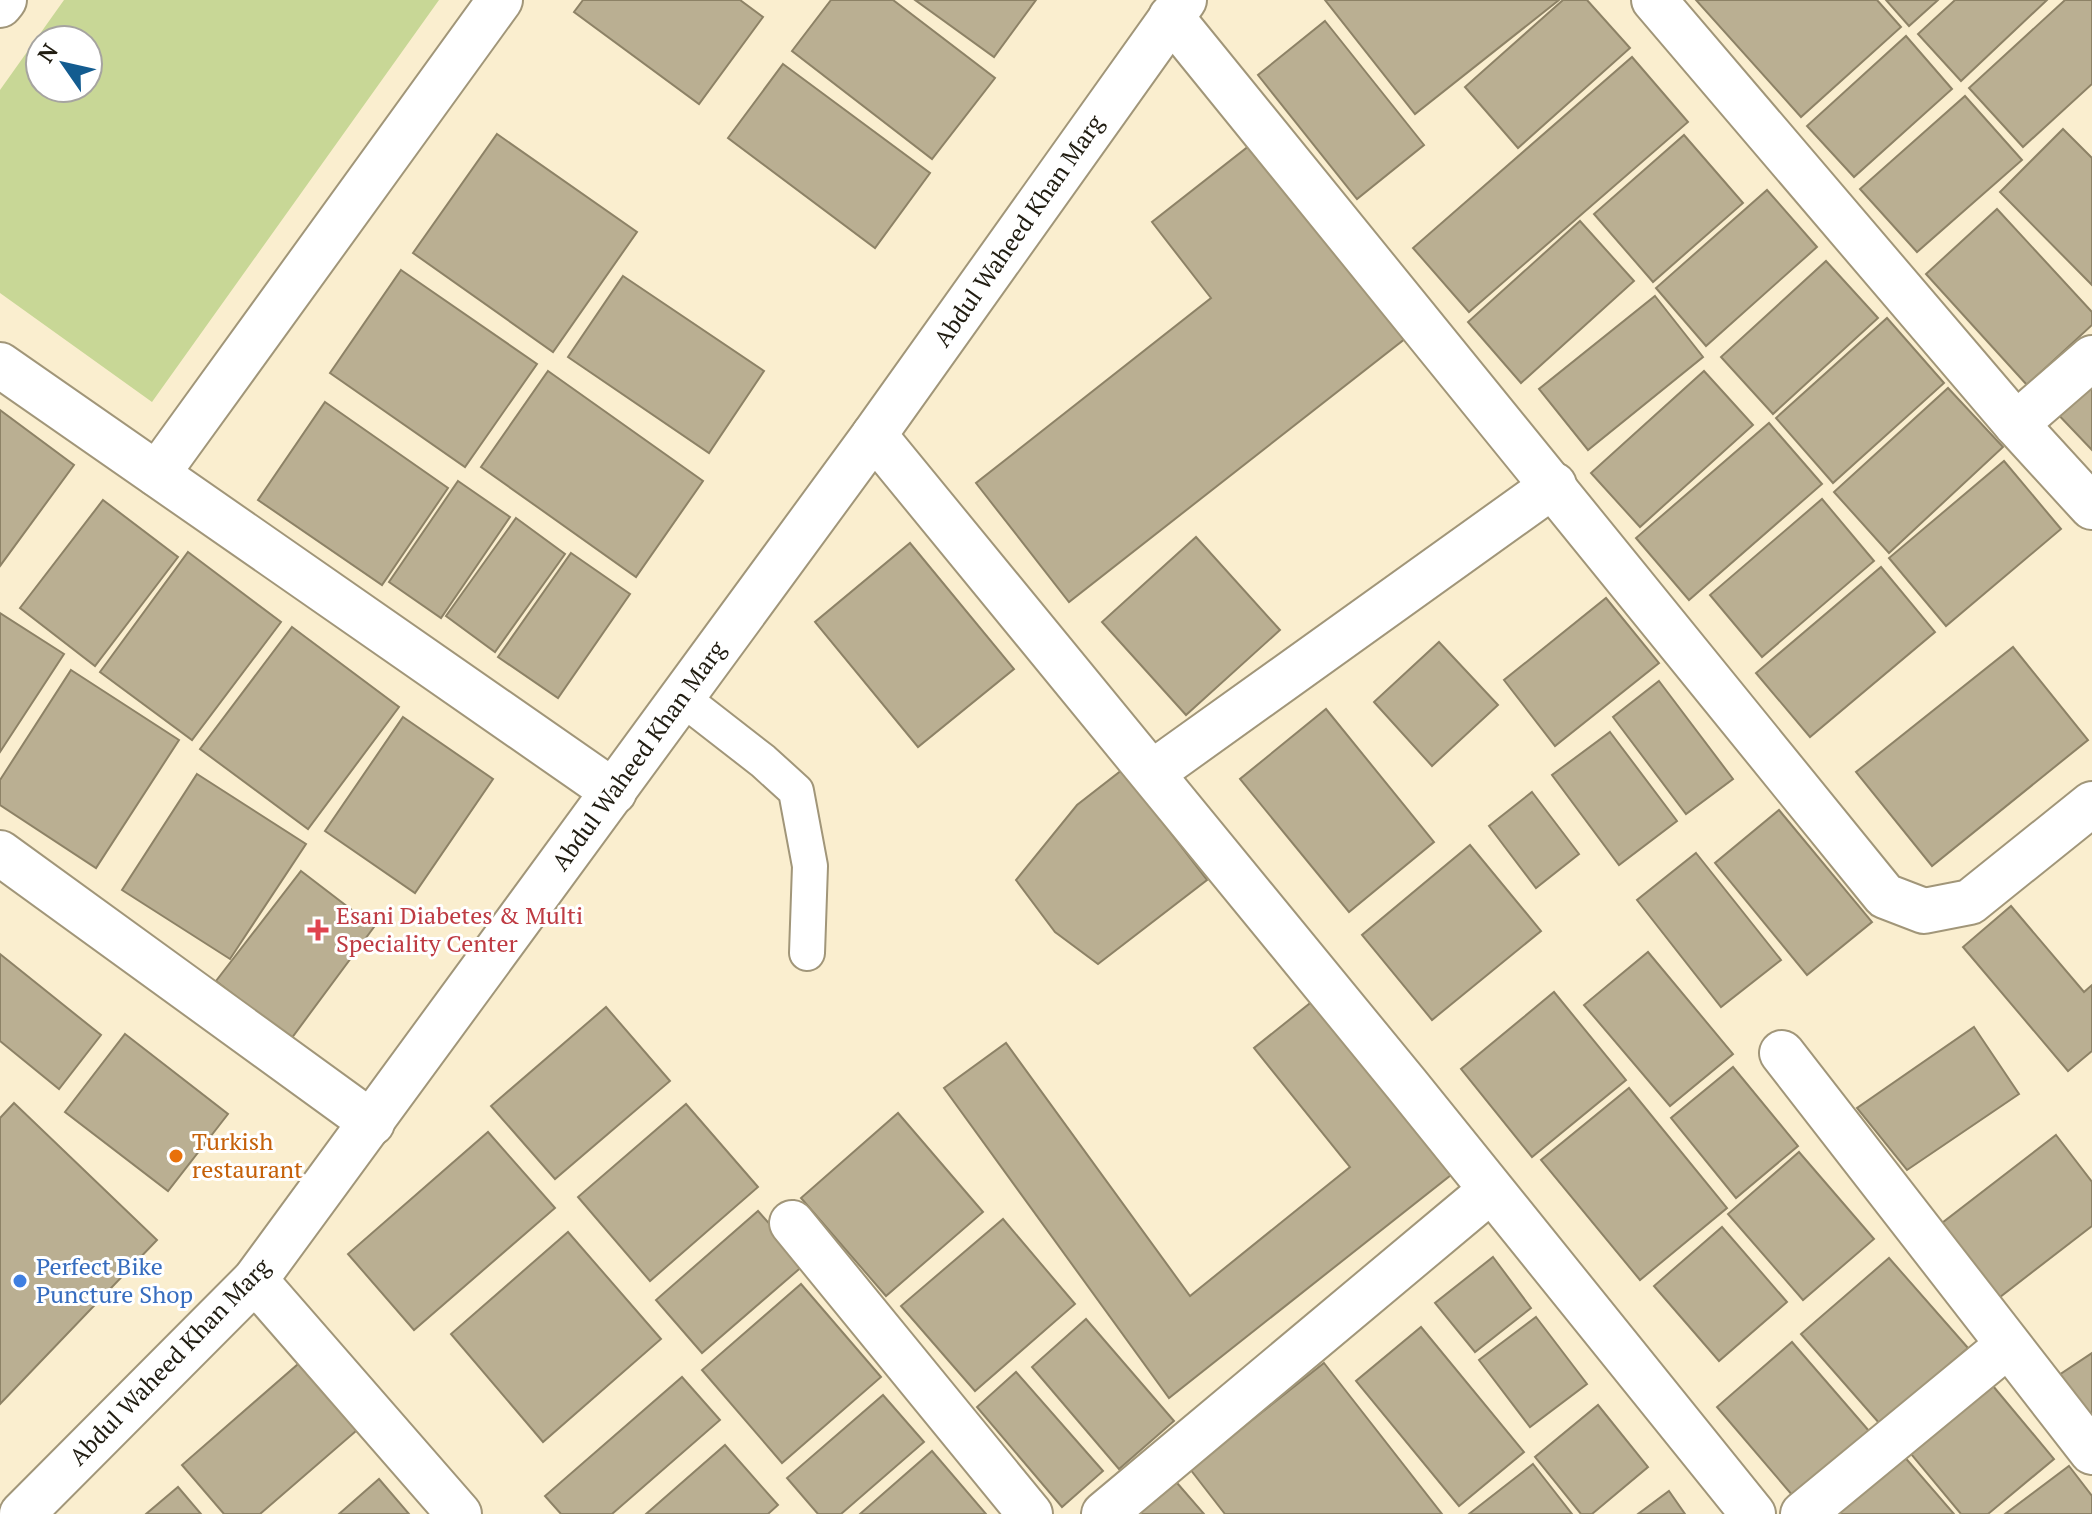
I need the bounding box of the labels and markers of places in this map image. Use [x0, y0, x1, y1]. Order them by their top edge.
place label: Esani Diabetes & Multi Speciality Center [336, 899, 583, 959]
marker: Esani Diabetes & Multi Speciality Center [307, 919, 329, 941]
place label: Turkish restaurant [192, 1125, 303, 1185]
marker: Turkish restaurant [167, 1147, 185, 1165]
place label: Perfect Bike Puncture Shop [36, 1250, 193, 1310]
marker: Perfect Bike Puncture Shop [11, 1272, 29, 1290]

